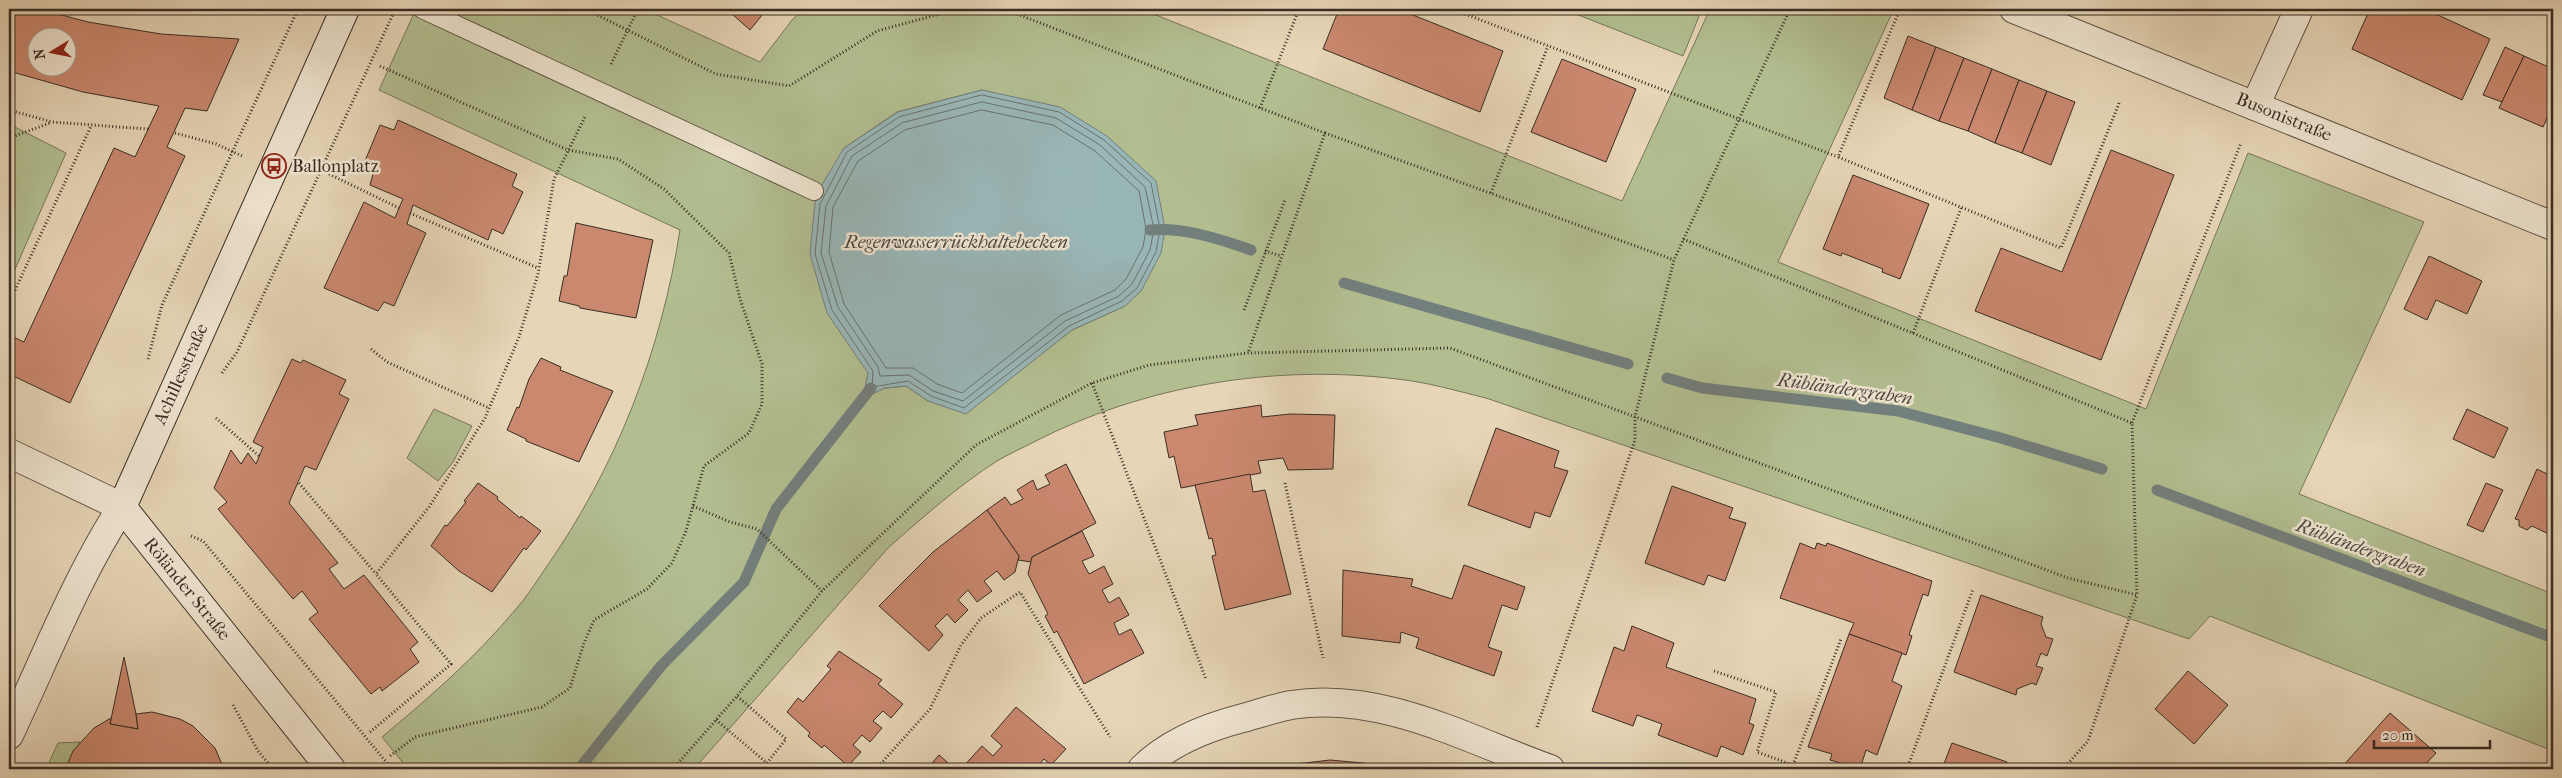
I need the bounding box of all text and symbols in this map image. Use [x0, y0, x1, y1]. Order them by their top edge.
north arrow [28, 28, 78, 78]
text: N [30, 47, 49, 61]
street label: Busonistraße [2233, 88, 2335, 146]
bus stop icon: Ballonplatz [261, 153, 287, 179]
place label: Ballonplatz [292, 156, 379, 177]
water label: Regenwasserrückhaltebecken [842, 231, 1068, 253]
street label: Achillesstraße [149, 320, 213, 429]
water label: Rübländergraben [1774, 368, 1914, 409]
water label: Rübländergraben [2291, 514, 2429, 582]
street label: Röländer Straße [139, 533, 235, 645]
scale bar [2374, 718, 2491, 750]
text: 20 m [2382, 726, 2414, 744]

